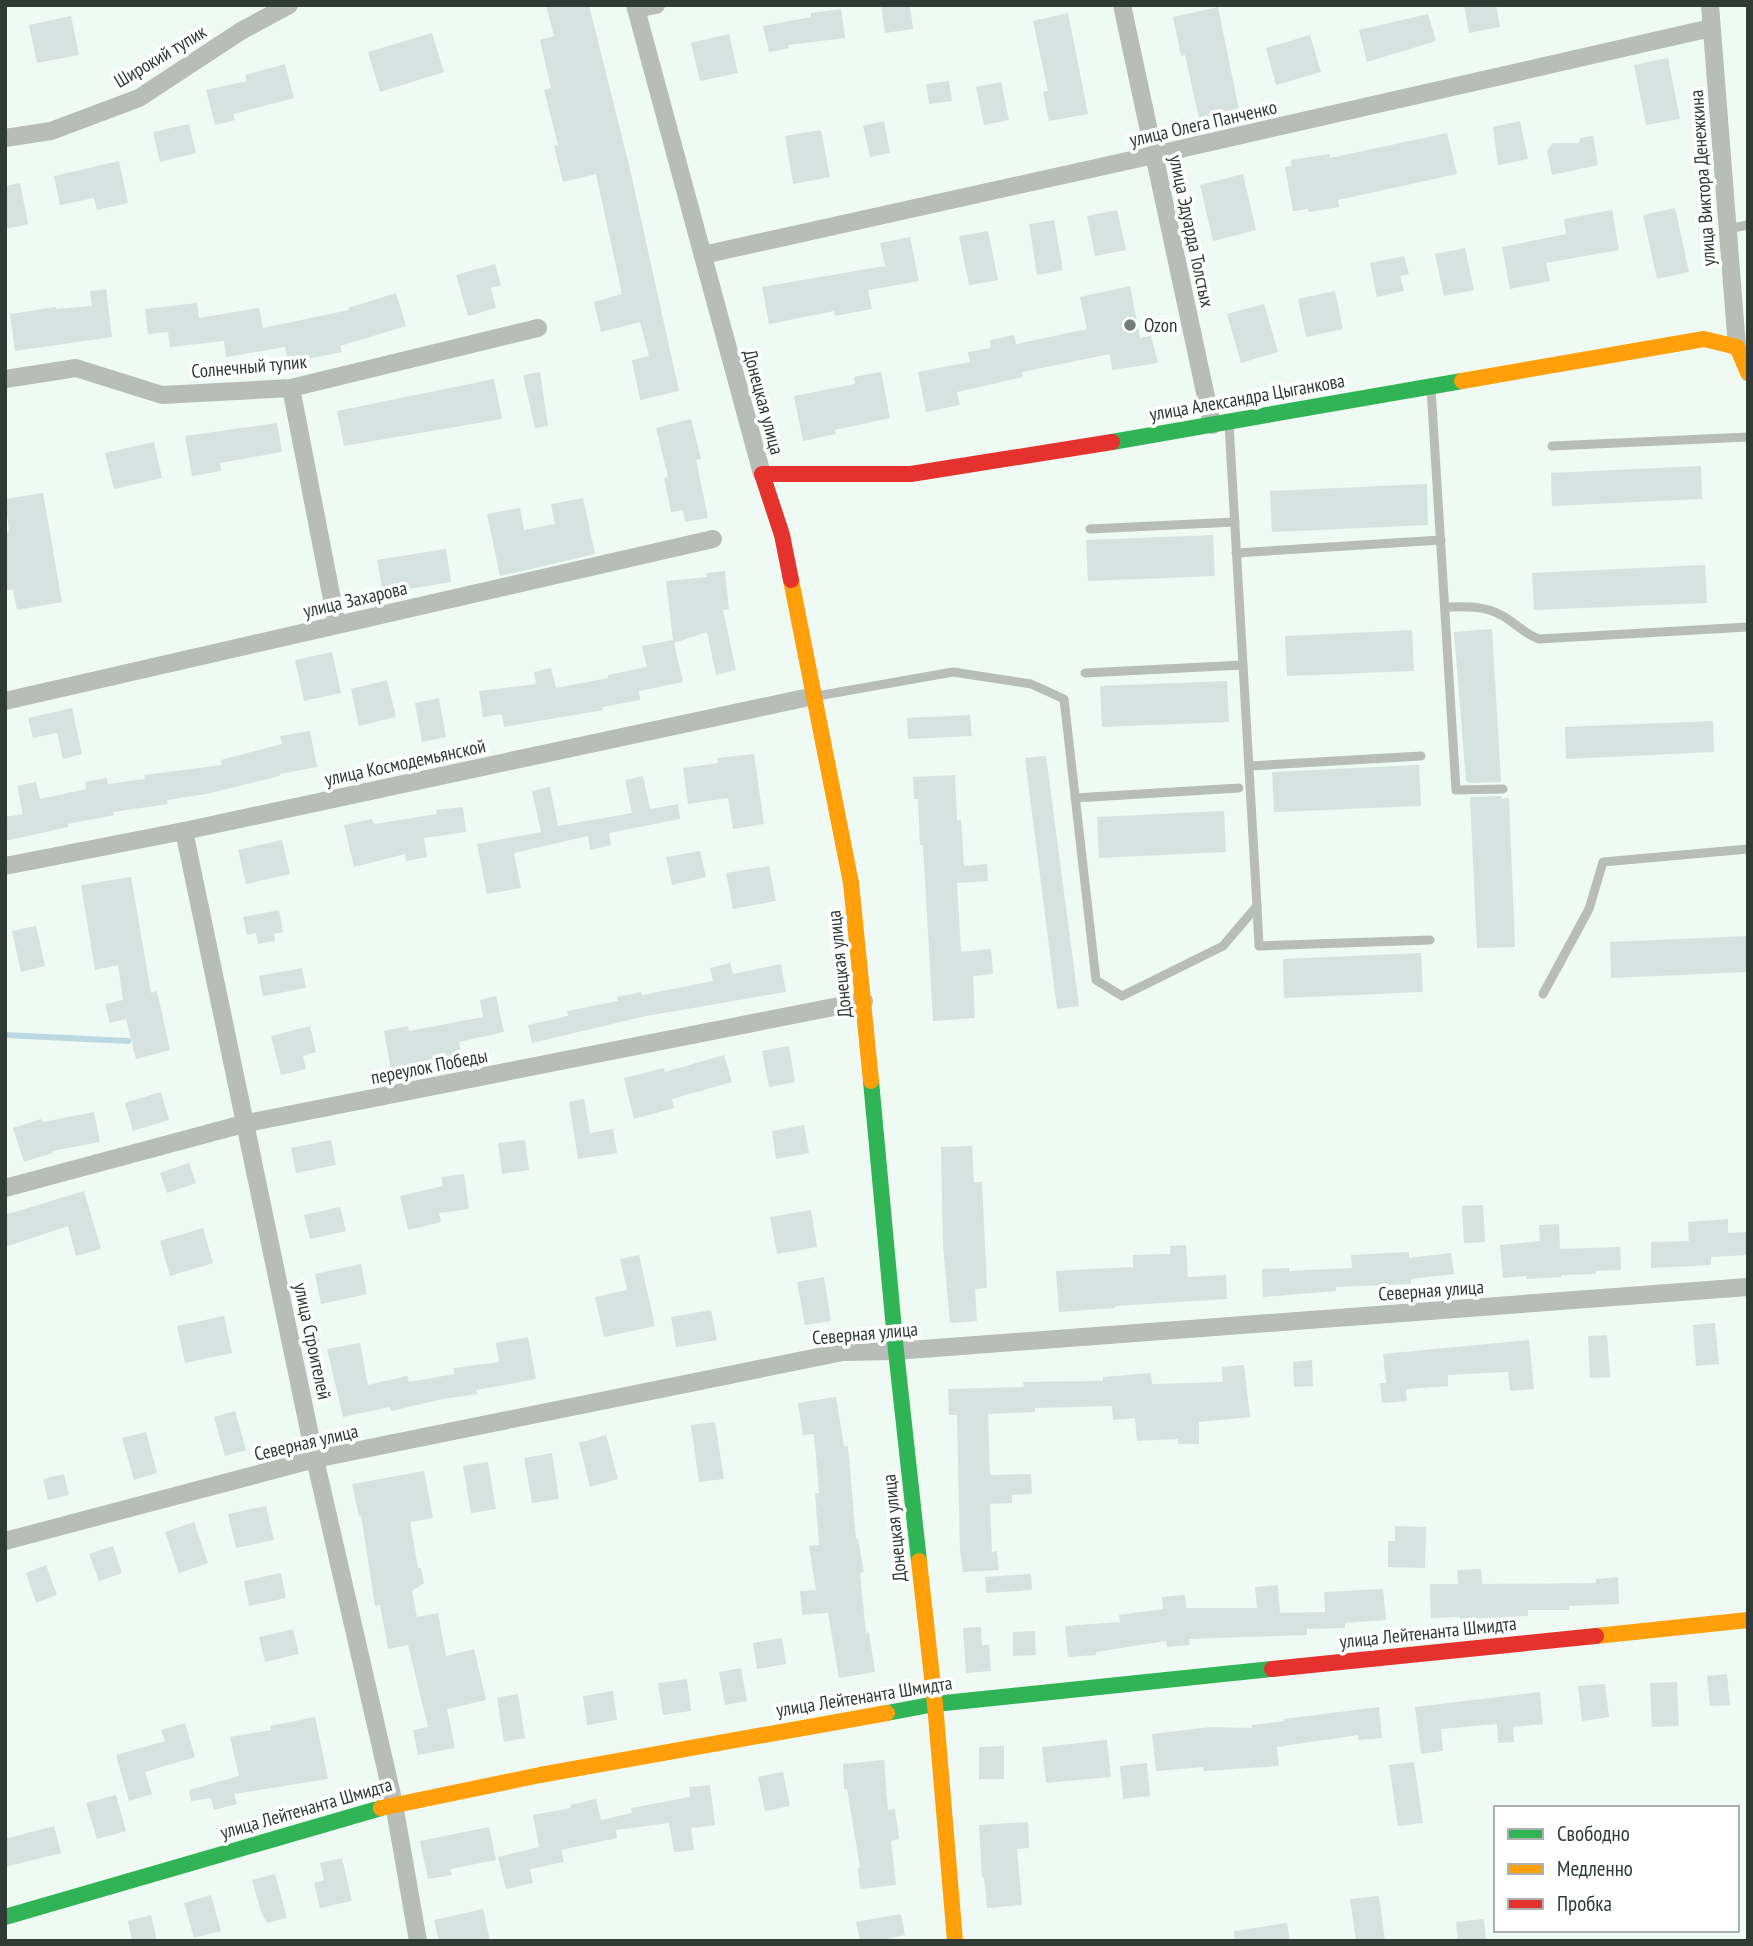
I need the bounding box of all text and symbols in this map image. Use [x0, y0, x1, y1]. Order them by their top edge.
street label: Широкий тупик [110, 19, 211, 93]
street label: улица Виктора Денежкина [1684, 89, 1720, 267]
street label: улица Олега Панченко [1127, 94, 1279, 152]
street label: улица Эдуарда Толстых [1164, 153, 1220, 310]
place label: Ozon [1144, 313, 1177, 337]
marker: Ozon [1122, 317, 1138, 333]
street label: Донецкая улица [738, 347, 790, 457]
street label: Солнечный тупик [190, 349, 308, 383]
street label: улица Александра Цыганкова [1148, 368, 1346, 426]
street label: улица Захарова [301, 575, 409, 623]
street label: улица Космодемьянской [322, 733, 488, 791]
street label: Донецкая улица [821, 909, 857, 1019]
street label: переулок Победы [368, 1043, 490, 1089]
street label: Северная улица [1377, 1274, 1485, 1306]
street label: улица Строителей [289, 1280, 337, 1402]
street label: Северная улица [811, 1316, 919, 1350]
street label: Северная улица [252, 1418, 360, 1466]
street label: Донецкая улица [876, 1473, 912, 1583]
street label: улица Лейтенанта Шмидта [1338, 1611, 1518, 1653]
street label: улица Лейтенанта Шмидта [774, 1670, 954, 1722]
street label: улица Лейтенанта Шмидта [217, 1772, 395, 1844]
legend [1494, 1806, 1739, 1932]
text: Свободно [1557, 1820, 1630, 1847]
text: Медленно [1557, 1855, 1633, 1882]
text: Пробка [1557, 1890, 1612, 1917]

